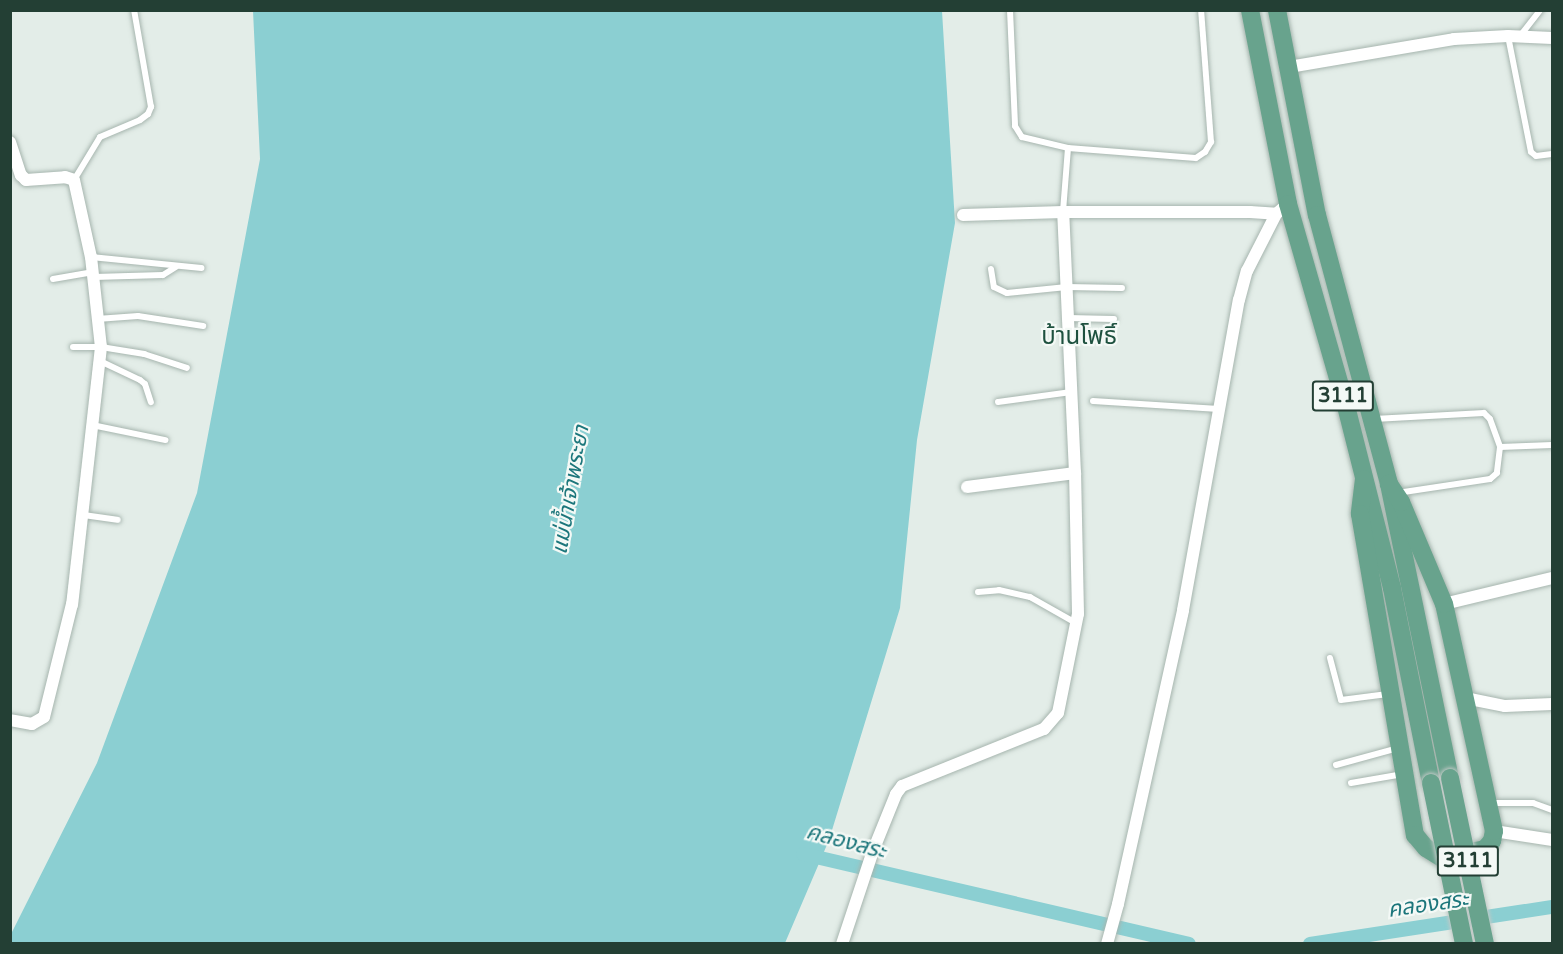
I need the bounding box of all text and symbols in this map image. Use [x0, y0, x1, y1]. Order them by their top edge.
district label: บ้านโพธิ์ [1041, 323, 1117, 351]
road number: 3111 [1312, 379, 1374, 413]
water label: แม่น้ำเจ้าพระยา [547, 424, 595, 556]
water label: คลองสระ [803, 819, 889, 865]
road number: 3111 [1436, 844, 1500, 878]
water label: คลองสระ [1386, 886, 1470, 924]

